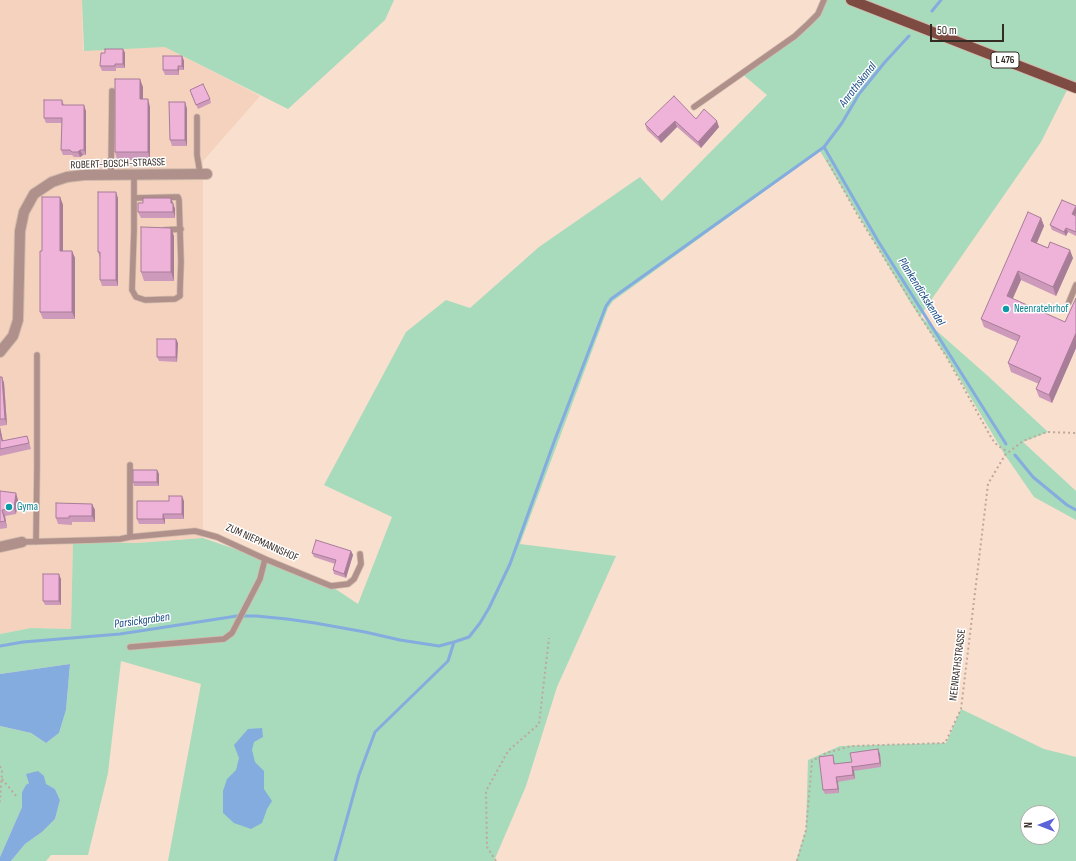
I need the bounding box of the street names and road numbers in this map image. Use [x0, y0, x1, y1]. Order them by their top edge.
road number: L 476 [991, 52, 1019, 68]
street label: ROBERT-BOSCH-STRASSE [70, 156, 166, 172]
street label: ZUM NIEPMANNSHOF [224, 521, 300, 565]
street label: NEENRATHSTRASSE [947, 628, 969, 702]

